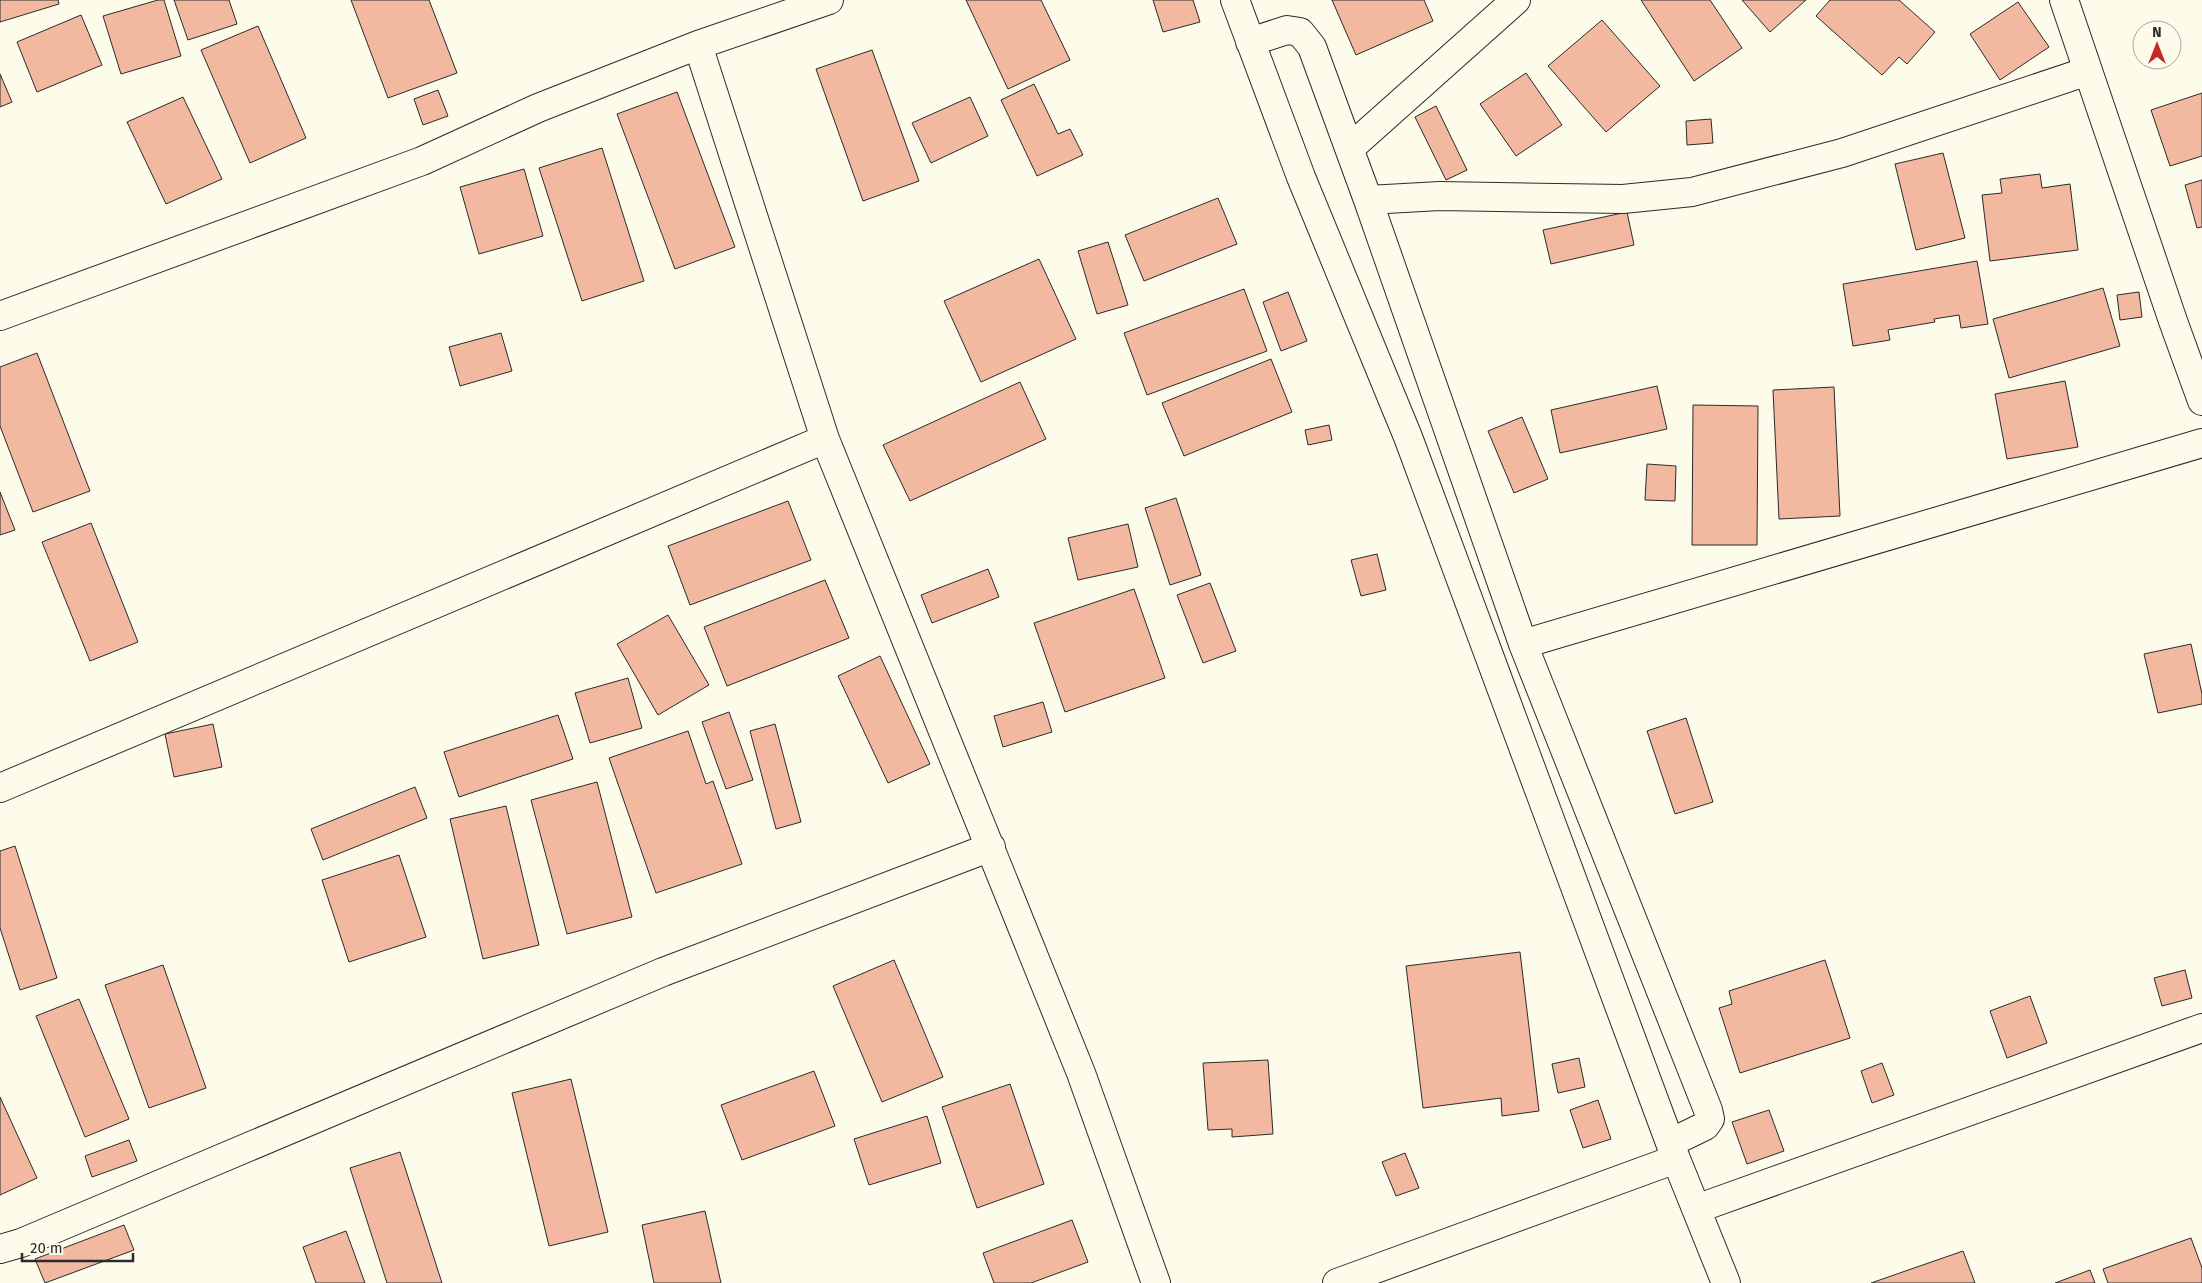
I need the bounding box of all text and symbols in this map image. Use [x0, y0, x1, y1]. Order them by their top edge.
north arrow [2132, 20, 2182, 70]
text: N [2152, 24, 2162, 41]
scale bar [22, 1230, 134, 1262]
text: 20 m [30, 1239, 63, 1257]

